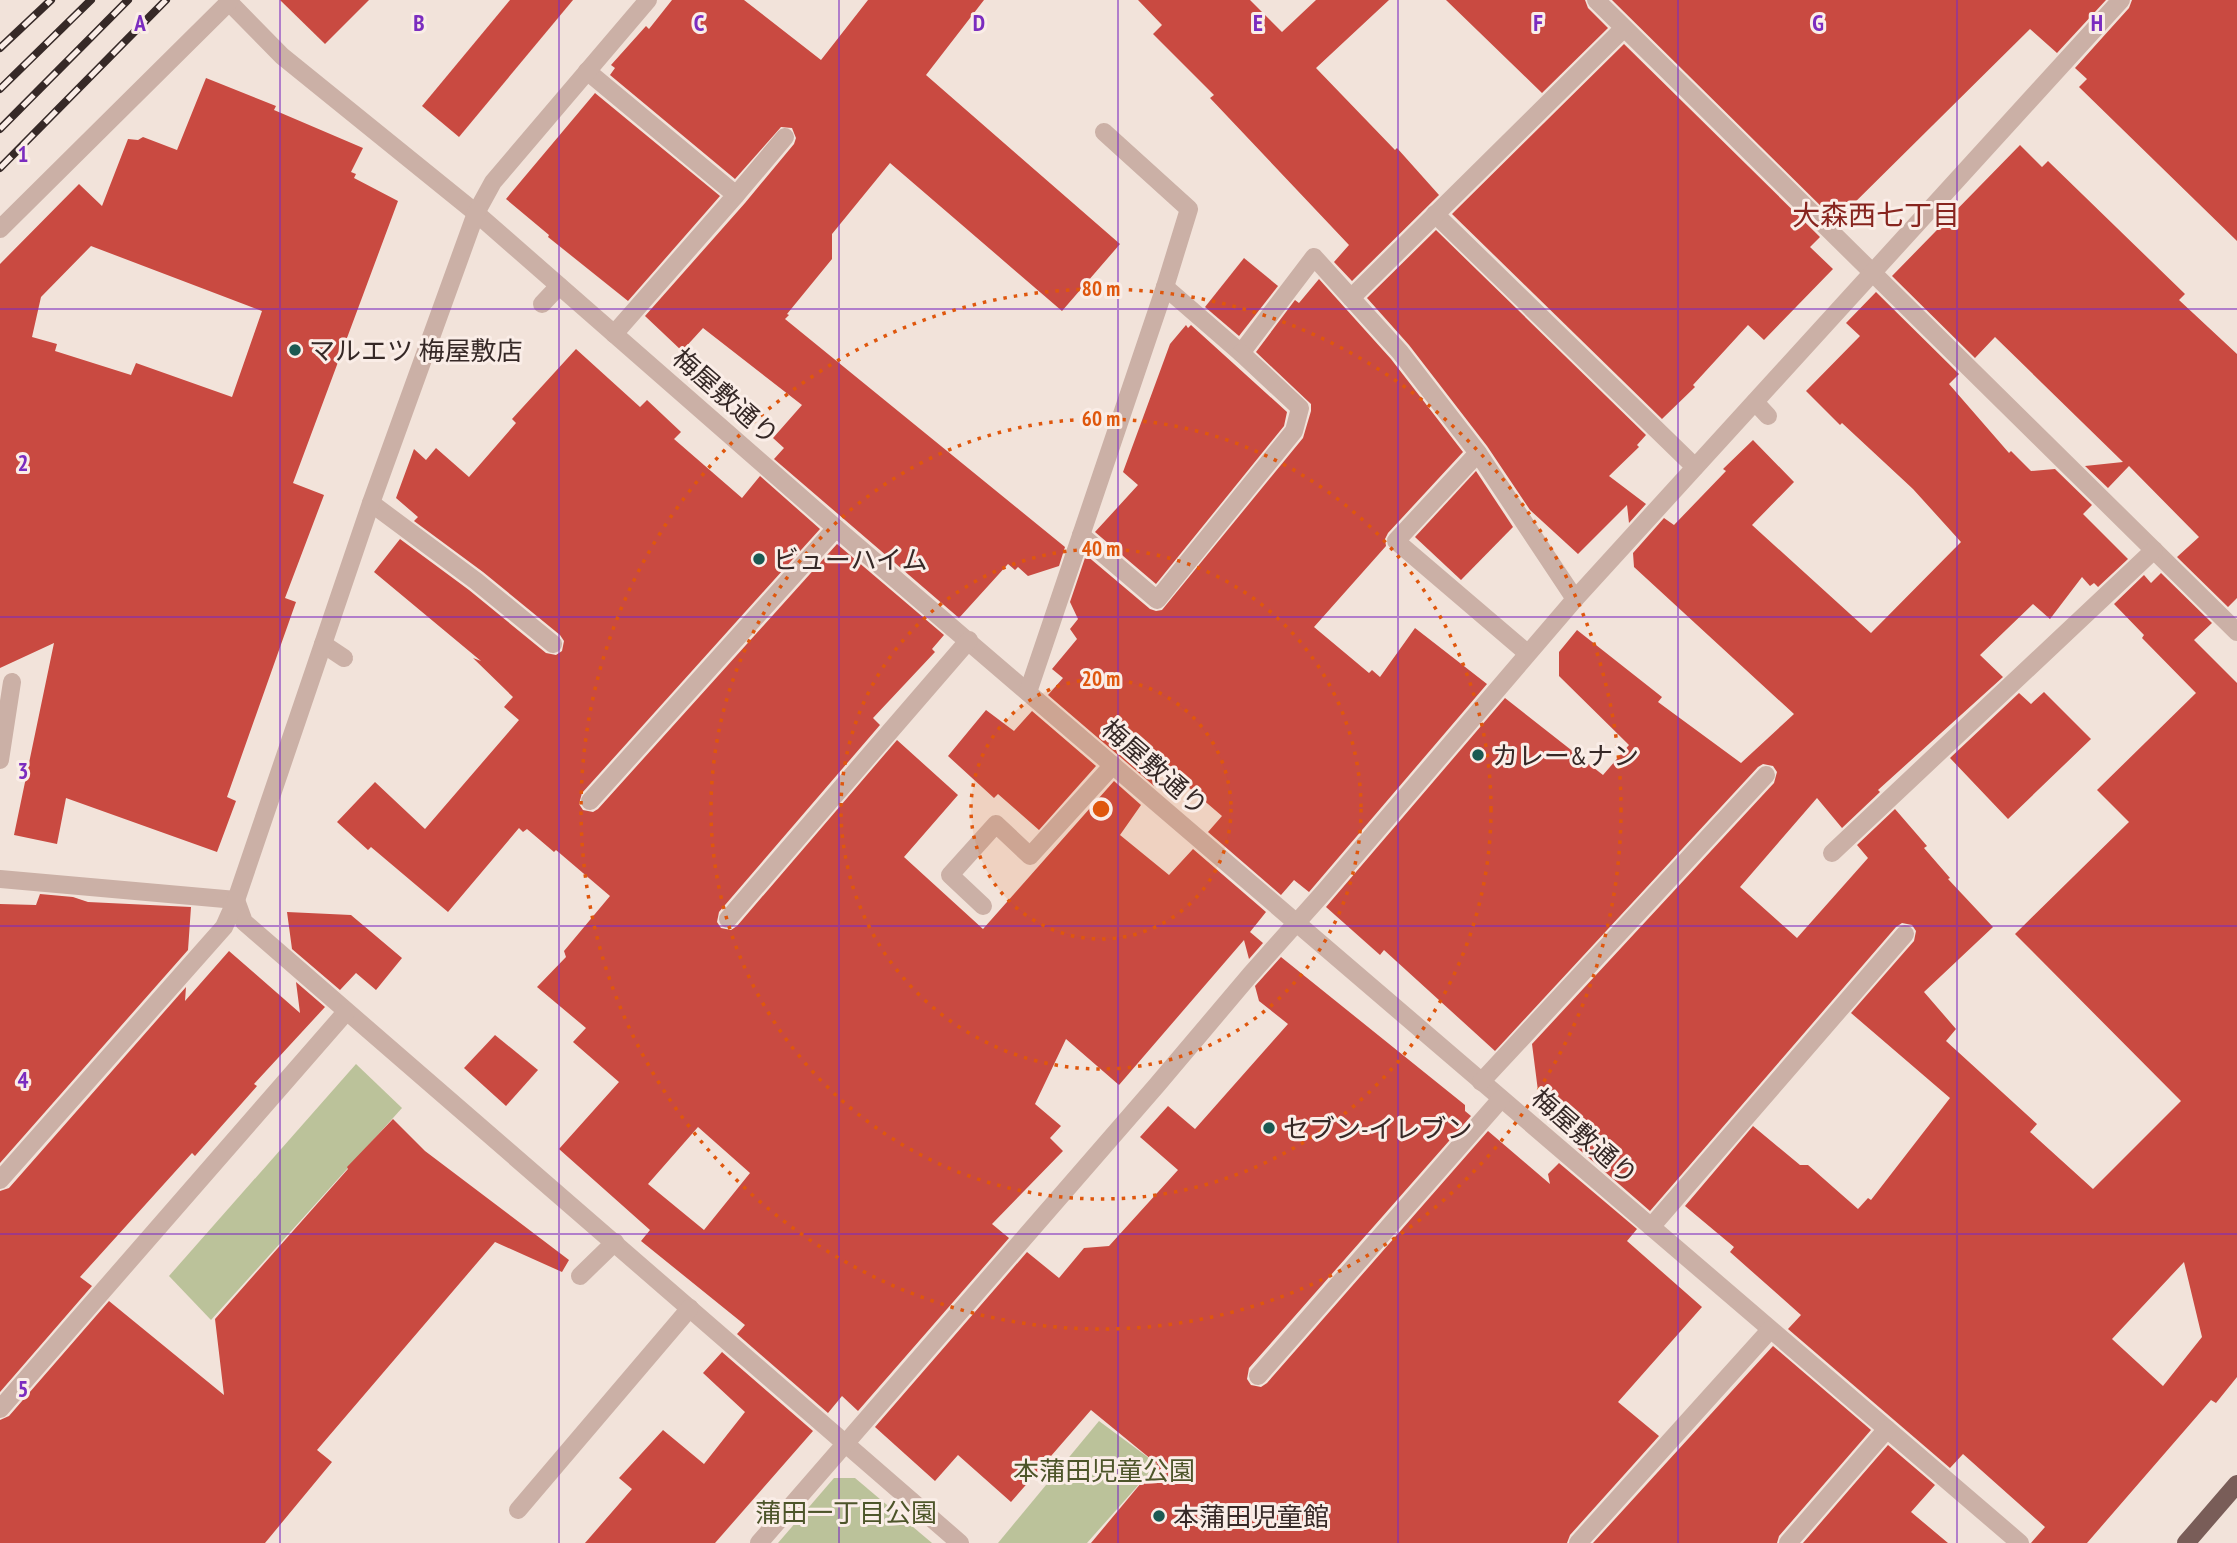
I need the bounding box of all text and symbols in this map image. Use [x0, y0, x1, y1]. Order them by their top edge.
text: A [133, 8, 146, 37]
text: B [413, 8, 425, 37]
text: C [694, 8, 705, 37]
text: D [973, 8, 985, 37]
text: E [1253, 8, 1263, 37]
text: F [1533, 8, 1543, 37]
text: G [1812, 8, 1824, 37]
text: H [2091, 8, 2103, 37]
text: 1 [18, 139, 29, 168]
district label: 大森西七丁目 [1792, 196, 1960, 233]
text: 80 m [1082, 275, 1120, 302]
place label: マルエツ 梅屋敷店 [309, 334, 523, 367]
street label: 梅屋敷通り [666, 341, 786, 451]
marker: マルエツ 梅屋敷店 [287, 342, 303, 358]
text: 60 m [1082, 405, 1120, 432]
text: 2 [18, 448, 29, 477]
text: 40 m [1082, 535, 1120, 562]
place label: ビューハイム [773, 543, 927, 576]
marker: ビューハイム [751, 551, 767, 567]
text: 20 m [1082, 665, 1120, 692]
street label: 梅屋敷通り [1095, 712, 1215, 822]
place label: カレー&ナン [1492, 739, 1639, 772]
marker: カレー&ナン [1470, 747, 1486, 763]
text: 3 [18, 756, 29, 785]
centre of rings [1089, 797, 1113, 821]
text: 4 [18, 1065, 29, 1094]
street label: 梅屋敷通り [1525, 1081, 1645, 1191]
place label: セブン-イレブン [1283, 1112, 1473, 1145]
marker: セブン-イレブン [1261, 1120, 1277, 1136]
text: 5 [18, 1374, 29, 1403]
park label: 本蒲田児童公園 [1013, 1454, 1195, 1487]
park label: 蒲田一丁目公園 [755, 1496, 937, 1529]
place label: 本蒲田児童館 [1173, 1500, 1329, 1533]
marker: 本蒲田児童館 [1151, 1508, 1167, 1524]

